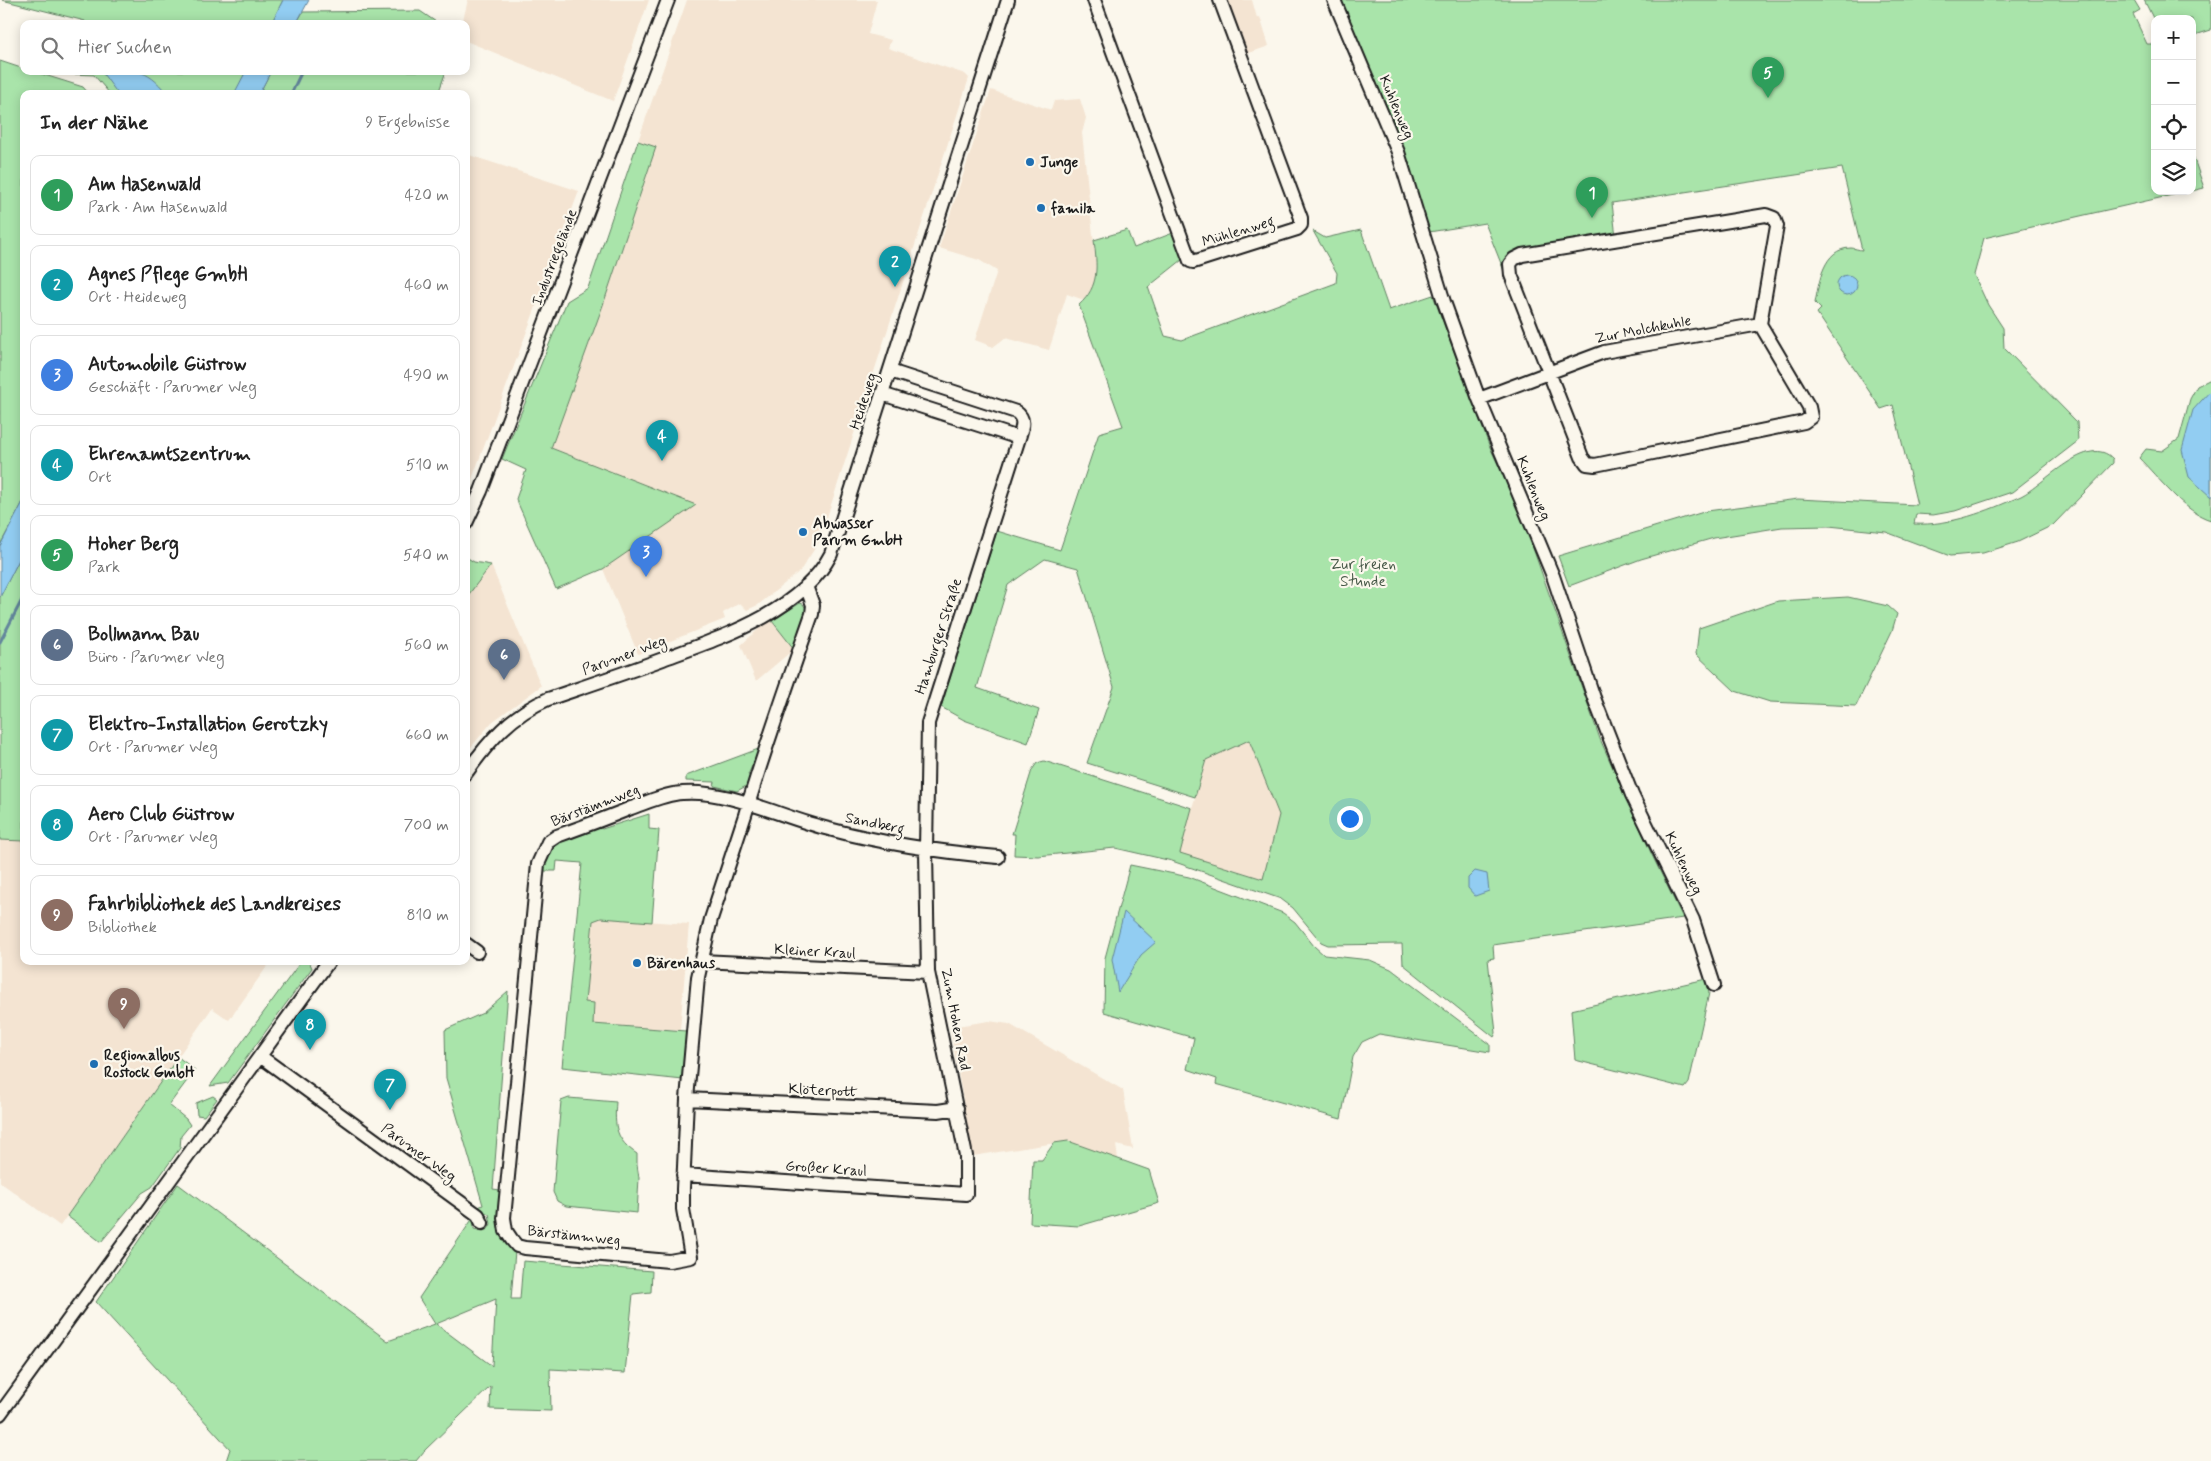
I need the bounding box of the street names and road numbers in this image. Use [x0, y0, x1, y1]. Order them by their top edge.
street label: Kuhlenweg [1373, 72, 1419, 143]
street label: Industriegelände [527, 206, 583, 309]
street label: Mühlenweg [1200, 211, 1277, 253]
street label: Zur Molchkuhle [1593, 311, 1693, 349]
street label: Heideweg [845, 370, 883, 433]
street label: Kuhlenweg [1510, 453, 1555, 524]
street label: Hamburger Straße [911, 576, 968, 697]
street label: Parumer Weg [580, 631, 670, 681]
street label: Bärstämmweg [548, 780, 642, 832]
street label: Sandberg [843, 808, 906, 841]
street label: Kuhlenweg [1658, 829, 1707, 899]
street label: Kleiner Kraul [774, 940, 856, 964]
street label: Zum Hohen Rad [935, 966, 975, 1072]
street label: Klöterpott [788, 1079, 859, 1103]
street label: Parumer Weg [376, 1119, 460, 1188]
street label: Großer Kraul [785, 1156, 867, 1182]
street label: Bärstämmweg [526, 1221, 621, 1251]

